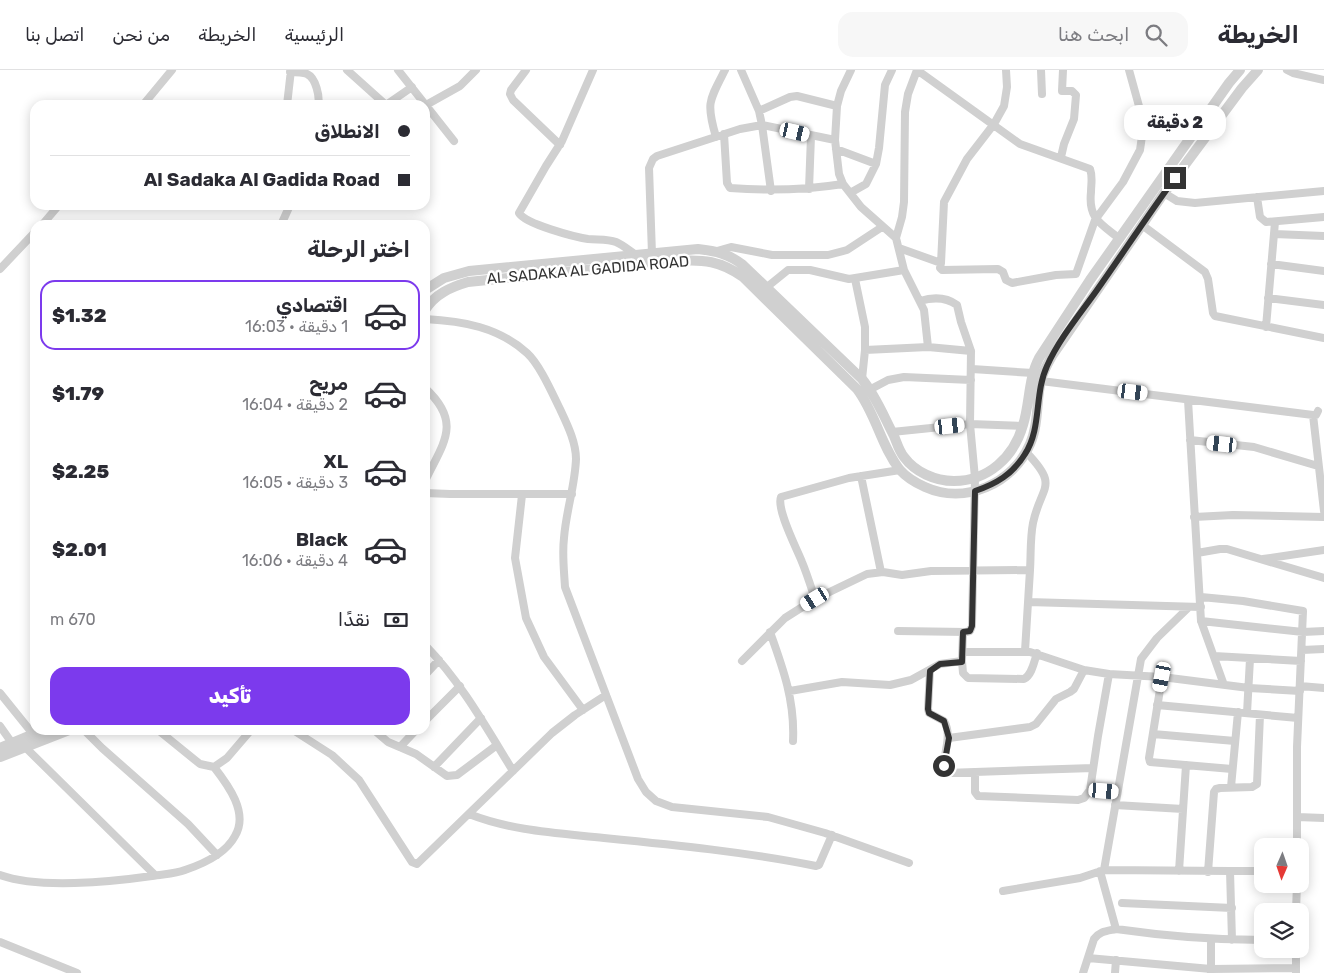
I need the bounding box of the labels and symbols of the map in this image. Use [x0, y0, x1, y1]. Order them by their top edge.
callout: 2 دقيقة [1124, 106, 1226, 140]
car [778, 121, 811, 143]
route end [1164, 167, 1186, 189]
street label: AL SADAKA AL GADIDA ROAD [486, 252, 690, 288]
car [1117, 383, 1148, 401]
car [934, 417, 965, 435]
car [1206, 435, 1237, 453]
car [798, 585, 831, 613]
car [1151, 661, 1172, 693]
route start [933, 755, 955, 777]
car [1088, 782, 1119, 800]
north arrow [1254, 838, 1309, 892]

